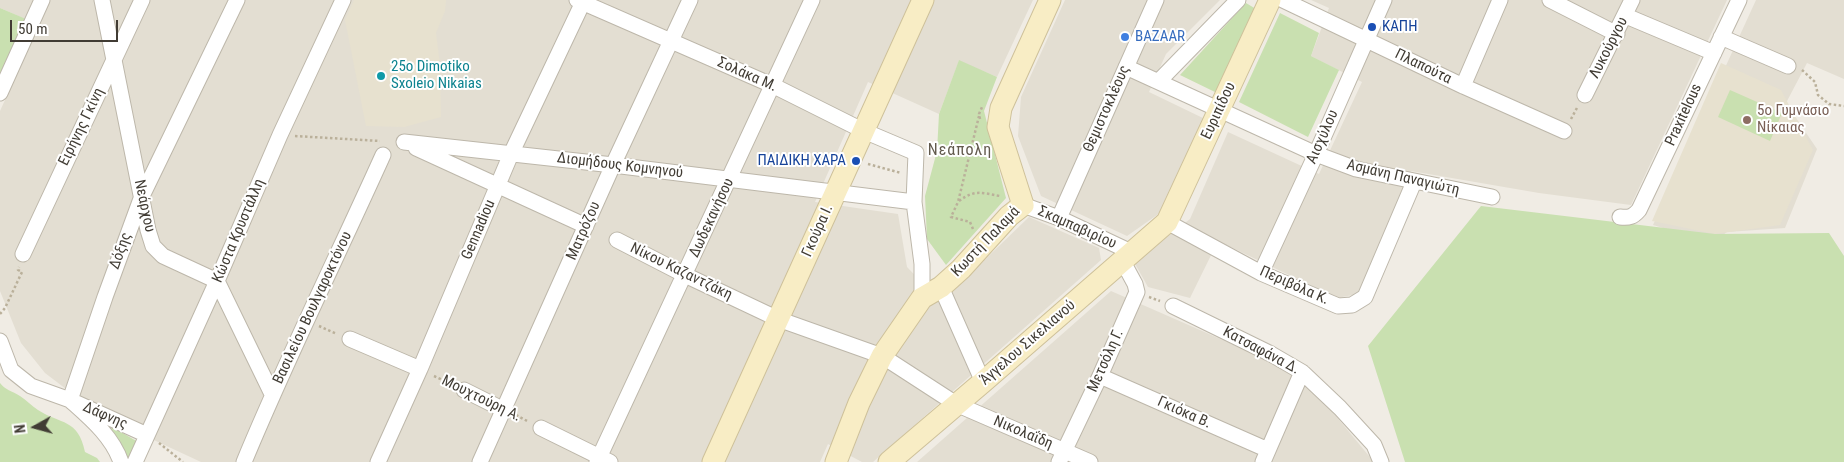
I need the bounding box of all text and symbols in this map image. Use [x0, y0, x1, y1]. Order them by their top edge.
scale bar [12, 10, 120, 42]
street label: Λυκούργου [1586, 14, 1632, 82]
place label: ΚΑΠΗ [1382, 18, 1417, 36]
text: 50 m [18, 20, 48, 38]
marker: ΚΑΠΗ [1366, 21, 1378, 33]
place label: BAZAAR [1135, 28, 1185, 46]
marker: BAZAAR [1119, 31, 1131, 43]
street label: Πλαπούτα [1392, 46, 1454, 88]
street label: Σολάκα Μ. [714, 54, 780, 96]
place label: 25ο Dimotiko Sxoleio Nikaias [391, 58, 482, 93]
street label: Θεμιστοκλέους [1080, 63, 1134, 155]
marker: 25ο Dimotiko Sxoleio Nikaias [375, 70, 387, 82]
street label: Ευριπίδου [1198, 80, 1240, 142]
street label: Praxitelous [1662, 81, 1706, 149]
street label: Ειρήνης Γκίνη [55, 85, 109, 169]
place label: 5o Γυμνάσιο Νίκαιας [1757, 102, 1829, 137]
street label: Αισχύλου [1303, 107, 1343, 167]
marker: 5o Γυμνάσιο Νίκαιας [1741, 114, 1753, 126]
district label: Νεάπολη [927, 141, 993, 161]
street label: Διομήδους Κομνηνού [556, 149, 684, 183]
place label: ΠΑΙΔΙΚΗ ΧΑΡΑ [757, 152, 846, 170]
marker: ΠΑΙΔΙΚΗ ΧΑΡΑ [850, 155, 862, 167]
street label: Ασμάνη Παναγιώτη [1345, 156, 1461, 200]
street label: Κώστα Κρυστάλλη [209, 176, 269, 286]
street label: Δωδεκανήσου [686, 176, 738, 260]
street label: Νεάρχου [130, 178, 158, 234]
street label: Gennadiou [458, 197, 500, 263]
street label: Ματρόζου [563, 199, 605, 263]
street label: Γκούρα Ι. [798, 202, 838, 260]
street label: Κωστή Παλαμά [948, 203, 1024, 281]
street label: Σκαμπαβιρίου [1035, 203, 1119, 253]
street label: Βασιλείου Βουλγαροκτόνου [270, 229, 356, 387]
street label: Δόξης [106, 230, 136, 272]
street label: Νίκου Καζαντζάκη [627, 240, 735, 304]
street label: Περιβόλα Κ. [1257, 263, 1331, 309]
street label: Άγγελου Σικελιανού [977, 297, 1079, 389]
street label: Κατσαφάνα Δ. [1220, 323, 1302, 379]
street label: Μετσόλη Γ. [1084, 327, 1128, 395]
street label: Μουχτούρη Α. [438, 372, 524, 426]
street label: Γκιόκα Β. [1154, 393, 1214, 433]
street label: Δάφνης [80, 398, 130, 434]
north arrow [10, 402, 60, 452]
street label: Νικολαΐδη [991, 412, 1055, 454]
text: N [12, 424, 29, 434]

